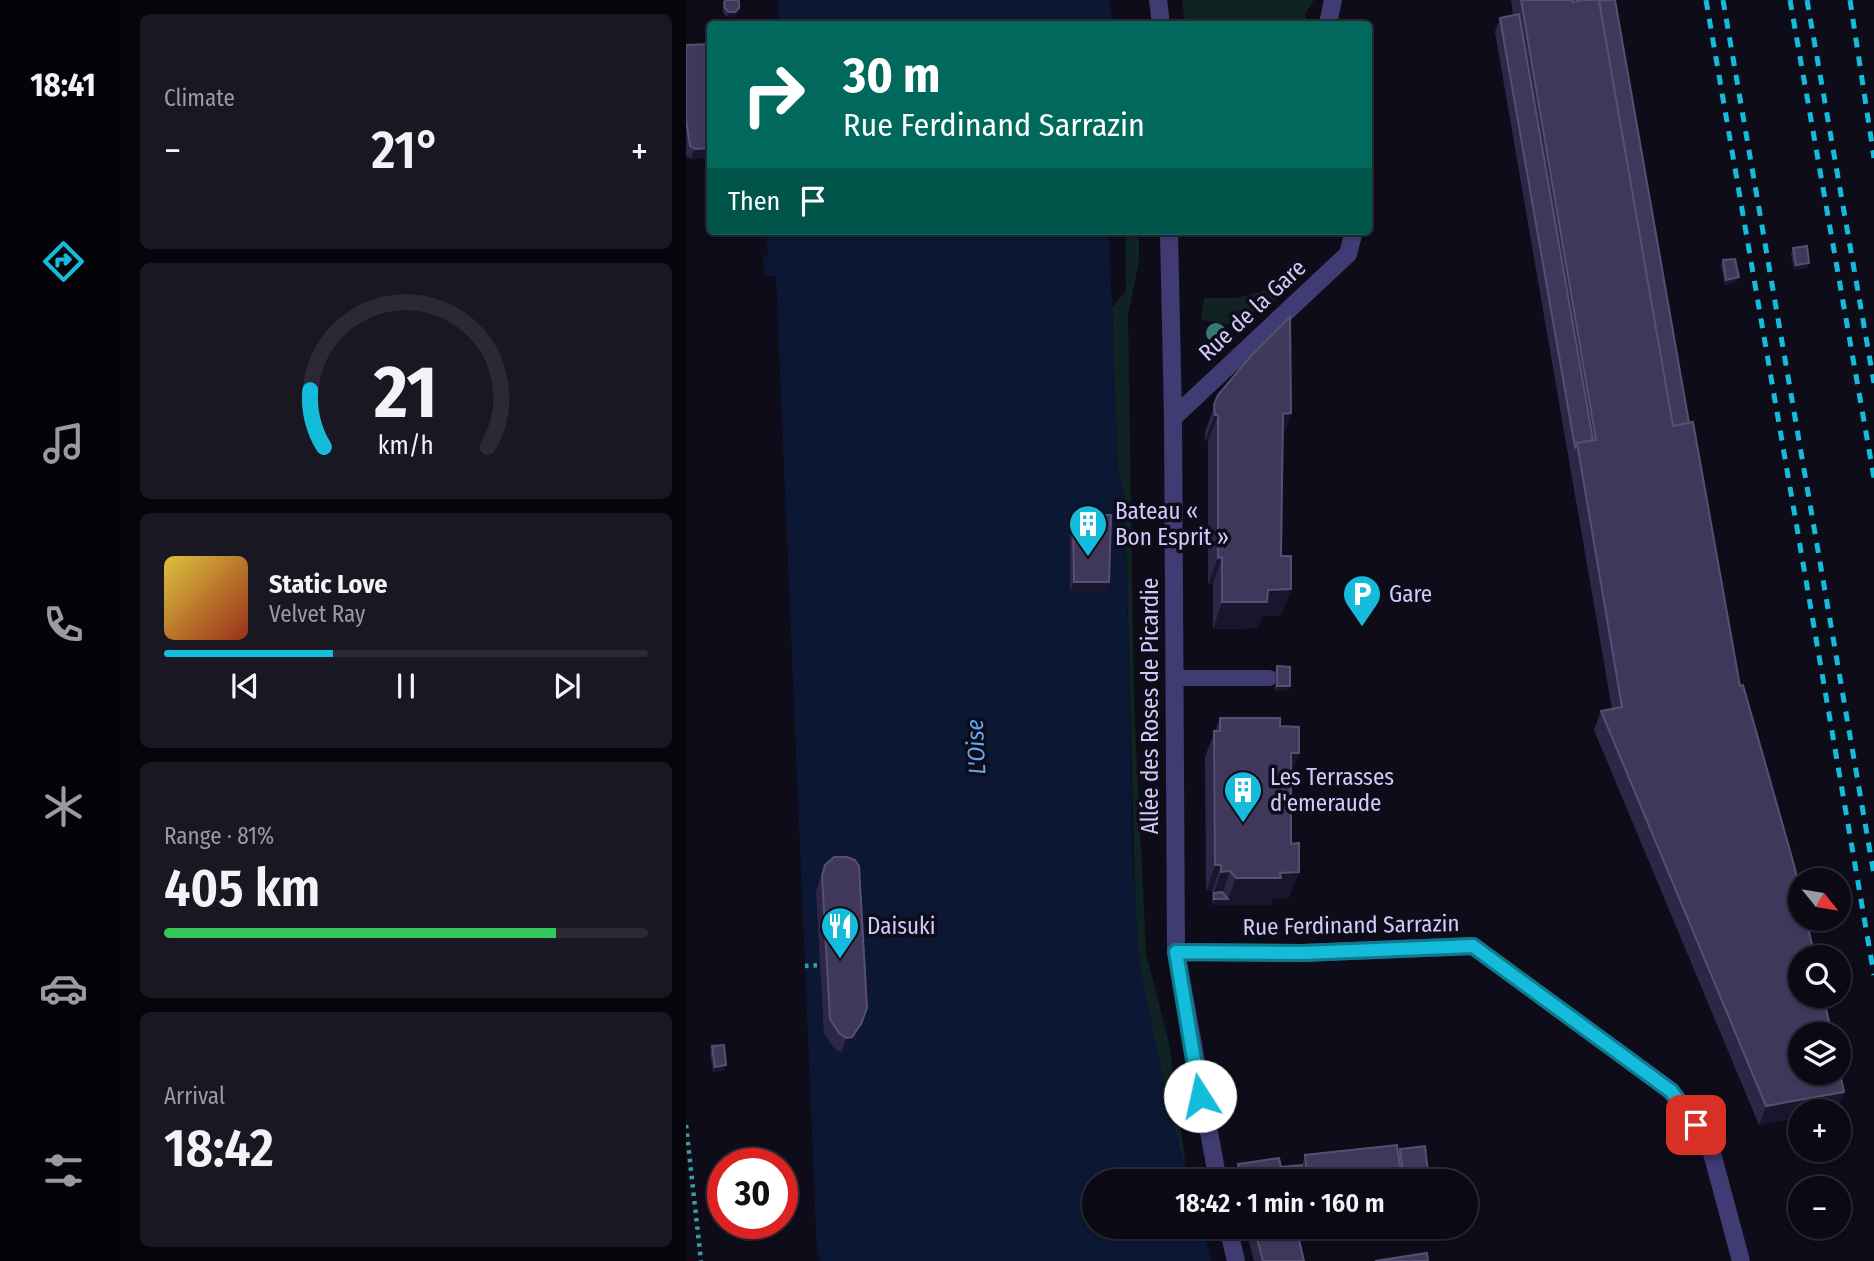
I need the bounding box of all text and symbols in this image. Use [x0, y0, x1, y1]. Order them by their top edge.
text: 30 m [843, 46, 941, 105]
icon: right [728, 49, 819, 140]
text: 18:41 [30, 66, 96, 104]
text: Climate [164, 84, 235, 112]
text: Rue Ferdinand Sarrazin [843, 106, 1145, 144]
text: 21° [371, 119, 440, 182]
text: − [164, 128, 181, 174]
text: + [631, 128, 648, 174]
icon: arrive [794, 182, 832, 220]
text: Then [728, 186, 780, 217]
icon: directions [39, 237, 88, 286]
street label: Rue de la Gare [1193, 253, 1311, 367]
text: 21 [373, 350, 438, 437]
icon: music [39, 419, 88, 468]
text: km/h [378, 431, 434, 461]
place label: Bateau « Bon Esprit » [1115, 497, 1229, 551]
building icon: Bateau « Bon Esprit » [1067, 503, 1109, 558]
text: Static Love [269, 569, 387, 600]
parking icon: Gare [1341, 573, 1383, 628]
street label: Allée des Roses de Picardie [1136, 578, 1164, 834]
place label: Gare [1389, 580, 1432, 608]
icon: phone [39, 600, 88, 649]
text: Velvet Ray [269, 600, 365, 628]
icon: previous [226, 667, 264, 705]
icon: pause [387, 667, 425, 705]
icon: next [548, 667, 586, 705]
water label: L'Oise [961, 719, 991, 775]
place label: Les Terrasses d'emeraude [1270, 763, 1394, 817]
building icon: Les Terrasses d'emeraude [1222, 769, 1264, 824]
icon: climate [39, 782, 88, 831]
text: Range · 81% [164, 822, 274, 850]
text: 405 km [164, 857, 320, 920]
north arrow [1788, 868, 1852, 931]
map controls [1788, 868, 1851, 1239]
restaurant icon: Daisuki [819, 905, 861, 960]
street label: Rue Ferdinand Sarrazin [1242, 909, 1460, 941]
place label: Daisuki [867, 912, 936, 940]
button: search [1788, 945, 1851, 1008]
icon: car [39, 964, 88, 1013]
button: layers [1788, 1022, 1851, 1085]
position arrow [1163, 1059, 1237, 1133]
text: Arrival [164, 1082, 225, 1110]
pin [1666, 1095, 1726, 1155]
button: + [1788, 1099, 1851, 1162]
icon: arrive [1677, 1106, 1715, 1144]
text: 18:42 [164, 1117, 274, 1180]
icon: filters [39, 1146, 88, 1195]
speed limit sign: 30 [707, 1148, 798, 1239]
button: − [1788, 1176, 1851, 1239]
text: 18:42 · 1 min · 160 m [1175, 1188, 1385, 1219]

